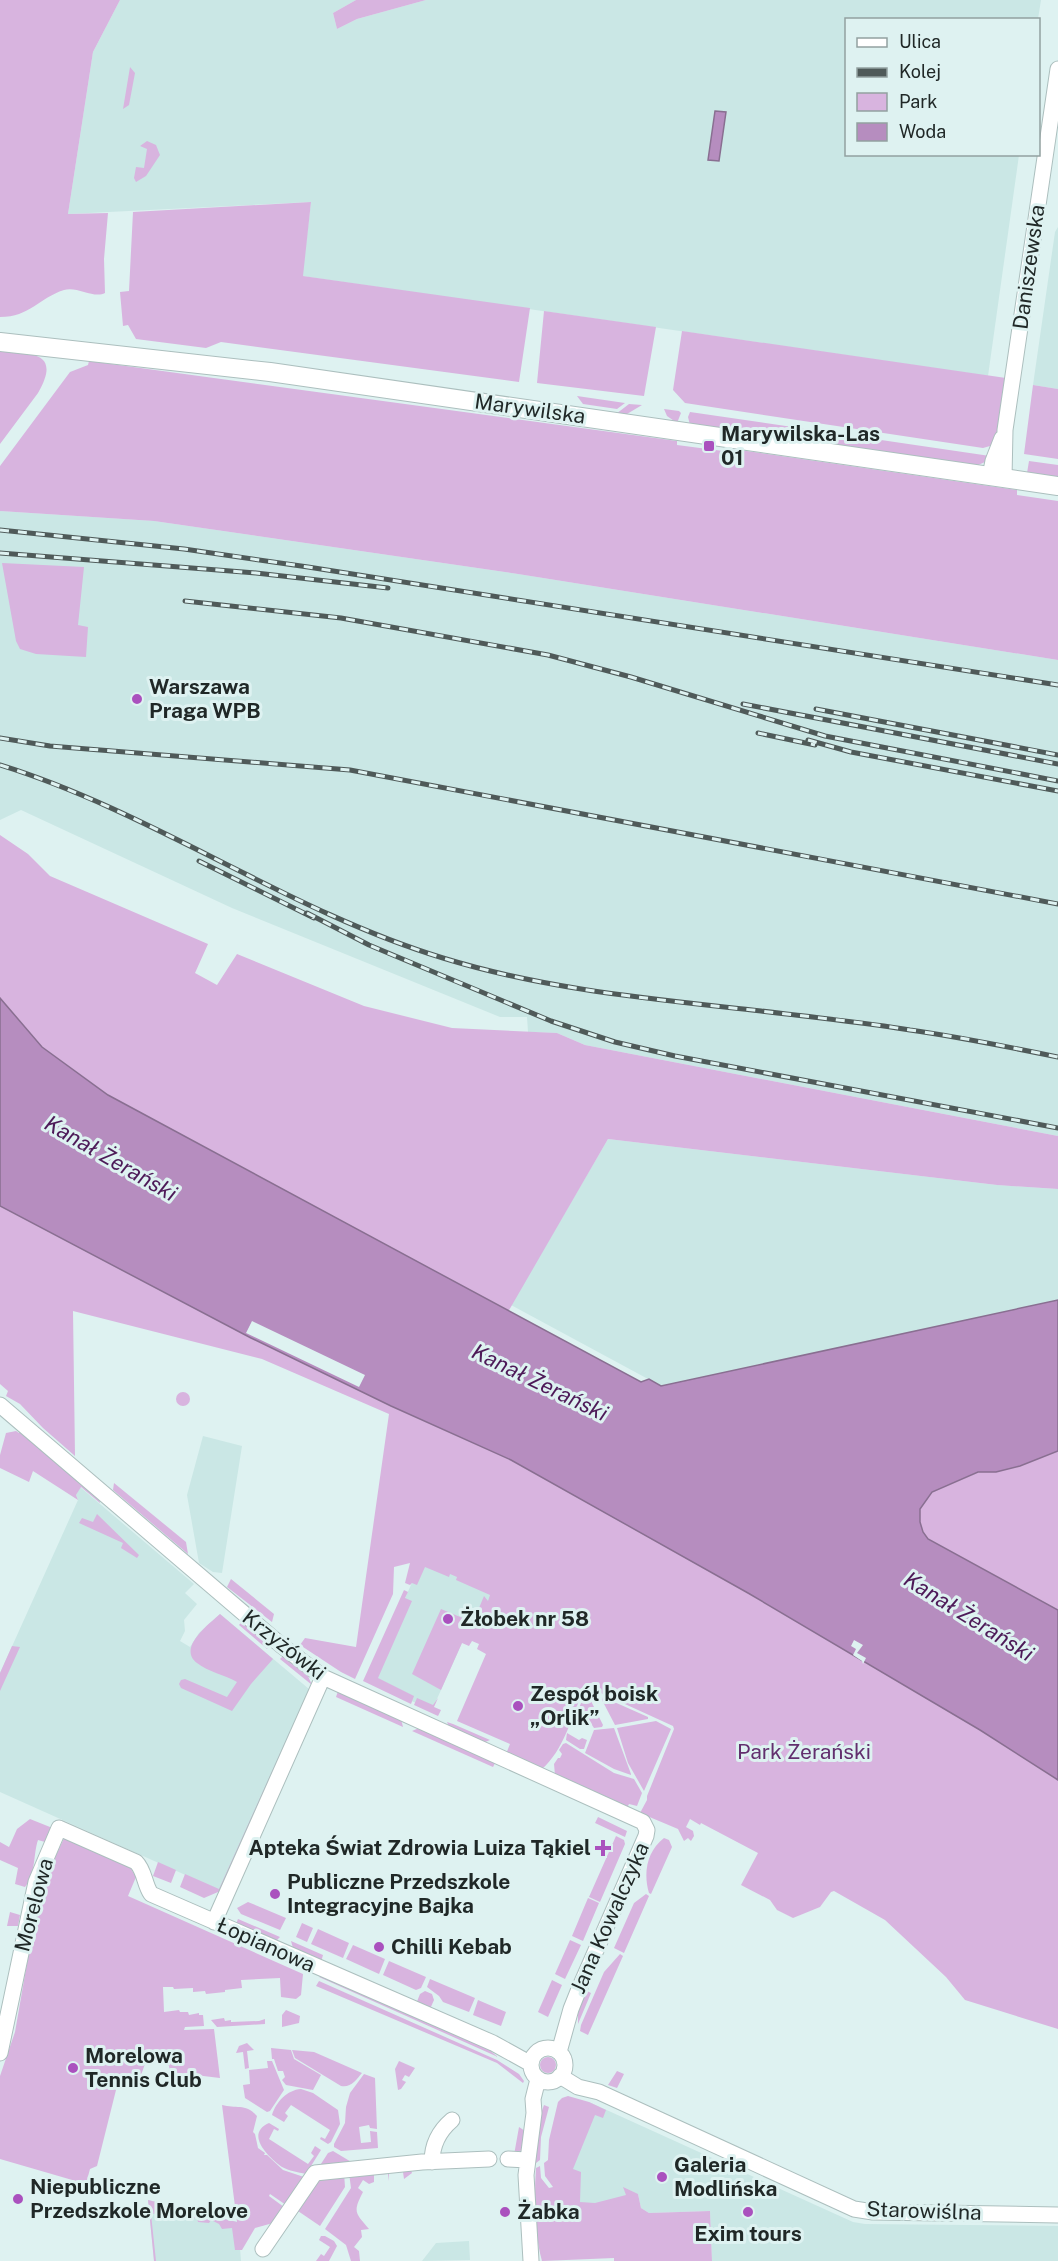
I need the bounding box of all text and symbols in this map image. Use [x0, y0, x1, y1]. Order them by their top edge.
legend [845, 18, 1040, 156]
text: Ulica [899, 31, 941, 52]
text: Kolej [899, 61, 941, 82]
text: Park [899, 91, 937, 112]
text: Woda [899, 121, 946, 142]
street label: Daniszewska [1007, 203, 1050, 331]
street label: Marywilska [473, 388, 587, 429]
place label: Marywilska-Las 01 [721, 421, 880, 470]
marker: Marywilska-Las 01 [702, 439, 716, 453]
place label: Warszawa Praga WPB [149, 674, 261, 723]
marker: Warszawa Praga WPB [130, 692, 144, 706]
water label: Kanał Żerański [40, 1109, 183, 1207]
water label: Kanał Żerański [468, 1337, 613, 1426]
water label: Kanał Żerański [899, 1565, 1040, 1667]
street label: Krzyżówki [238, 1604, 331, 1685]
place label: Żłobek nr 58 [460, 1606, 589, 1631]
marker: Żłobek nr 58 [441, 1612, 455, 1626]
place label: Zespół boisk „Orlik” [530, 1681, 658, 1730]
marker: Zespół boisk „Orlik” [511, 1699, 525, 1713]
park label: Park Żerański [737, 1739, 871, 1764]
place label: Apteka Świat Zdrowia Luiza Tąkiel [249, 1835, 591, 1860]
street label: Jana Kowalczyka [565, 1838, 654, 1997]
marker: Apteka Świat Zdrowia Luiza Tąkiel [596, 1841, 610, 1855]
street label: Morelowa [9, 1855, 58, 1954]
place label: Publiczne Przedszkole Integracyjne Bajka [287, 1869, 510, 1918]
marker: Publiczne Przedszkole Integracyjne Bajka [268, 1887, 282, 1901]
street label: Łopianowa [213, 1912, 319, 1977]
place label: Chilli Kebab [391, 1934, 512, 1959]
marker: Chilli Kebab [372, 1940, 386, 1954]
place label: Morelowa Tennis Club [85, 2043, 202, 2092]
marker: Morelowa Tennis Club [66, 2061, 80, 2075]
place label: Galeria Modlińska [674, 2152, 778, 2201]
marker: Galeria Modlińska [655, 2170, 669, 2184]
place label: Niepubliczne Przedszkole Morelove [30, 2174, 248, 2223]
marker: Niepubliczne Przedszkole Morelove [11, 2192, 25, 2206]
street label: Starowiślna [866, 2196, 982, 2225]
place label: Żabka [517, 2199, 580, 2224]
marker: Żabka [498, 2205, 512, 2219]
marker: Exim tours [741, 2205, 755, 2219]
place label: Exim tours [694, 2221, 802, 2246]

